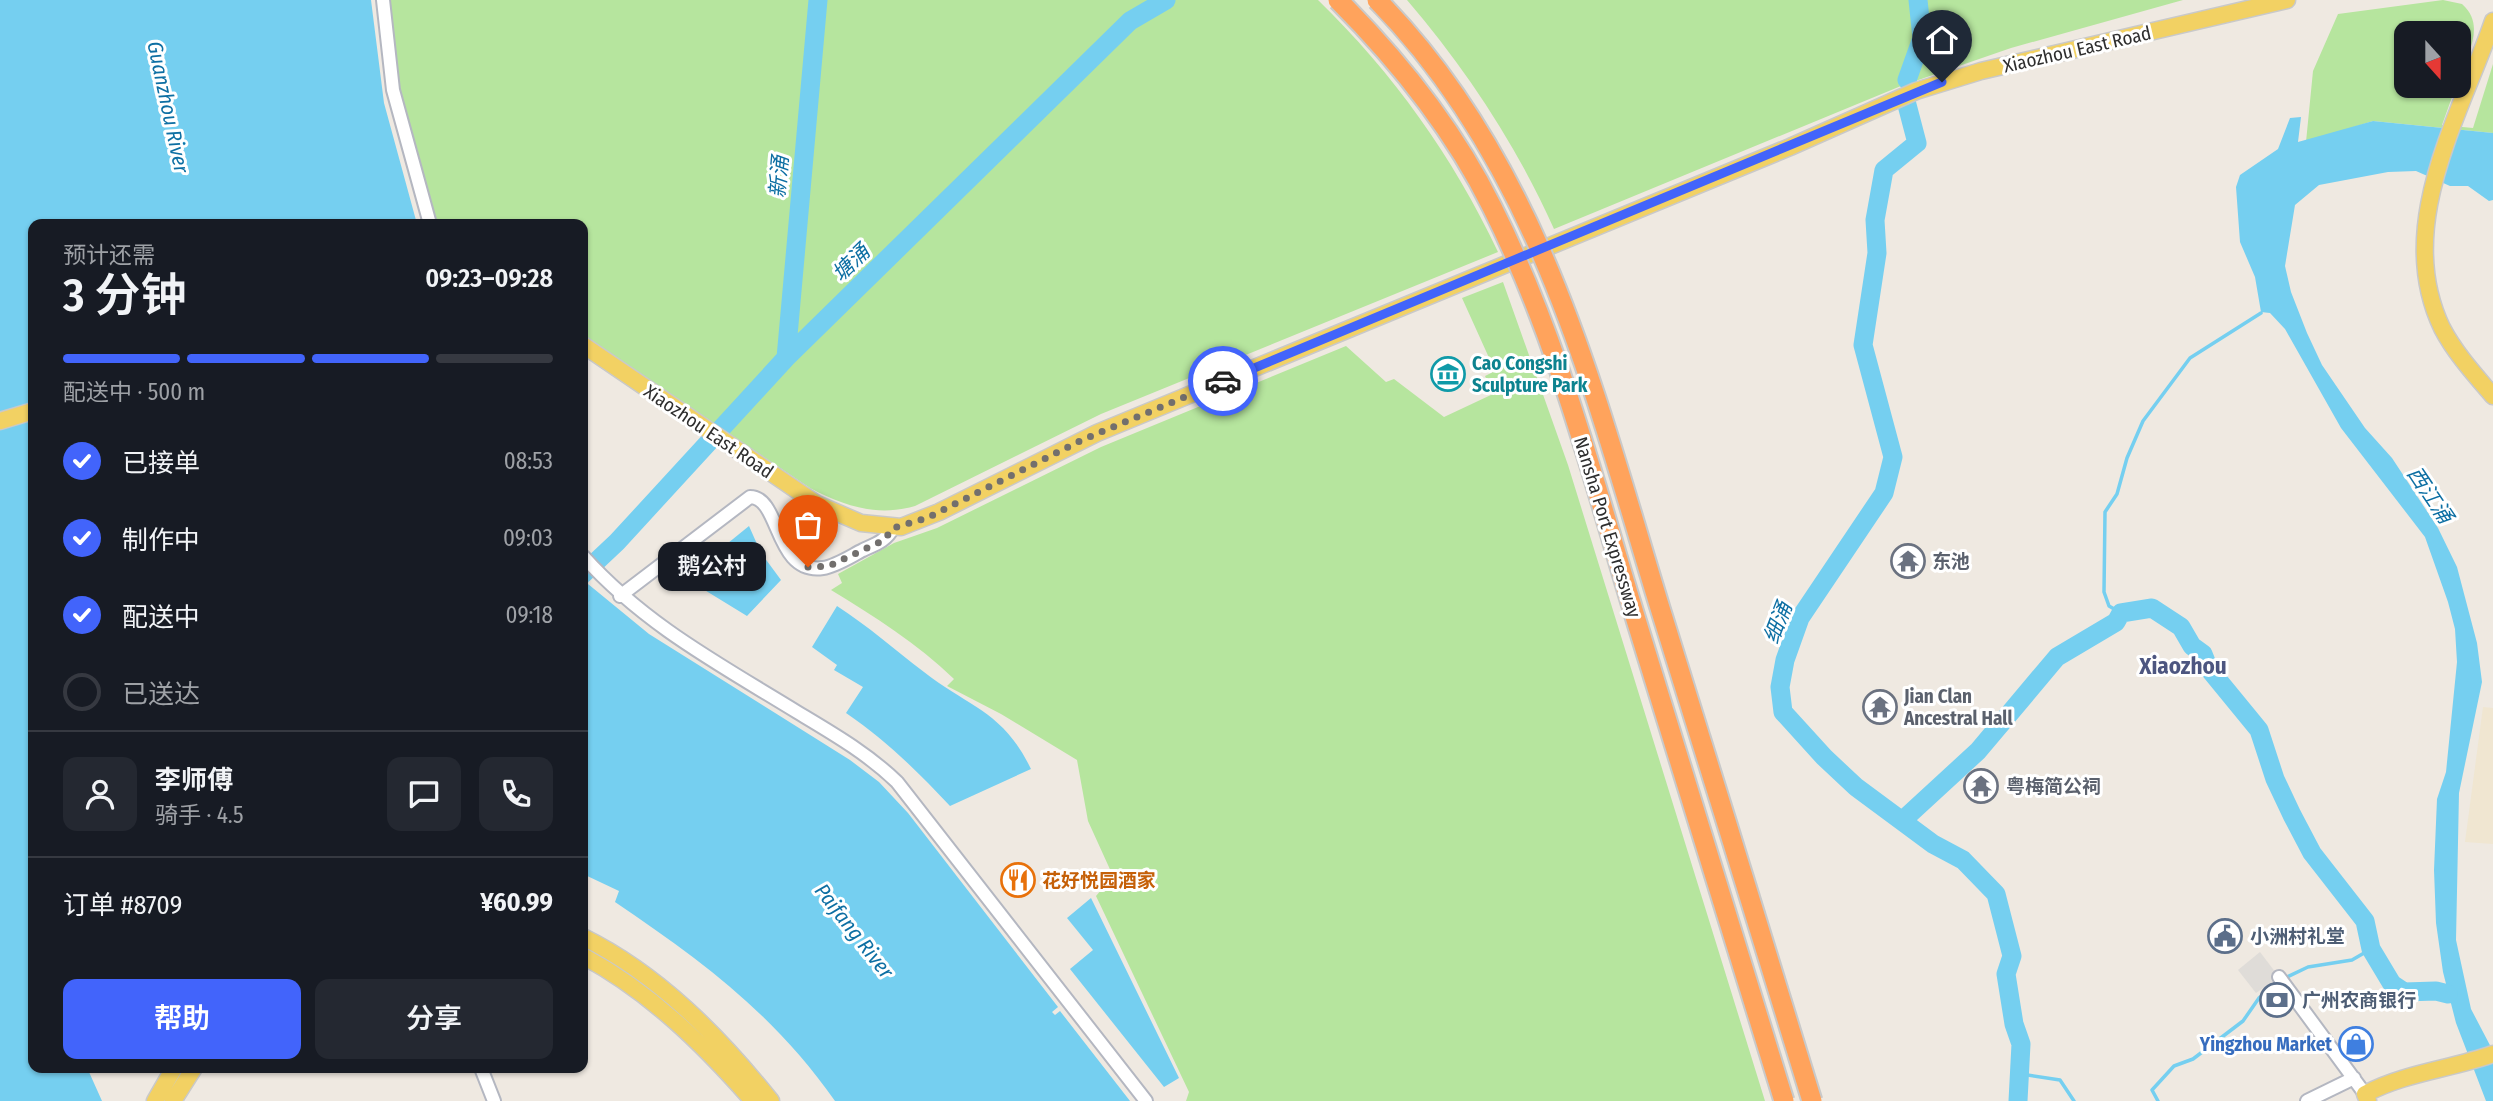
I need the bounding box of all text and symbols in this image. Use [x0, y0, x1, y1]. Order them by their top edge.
pin [1912, 10, 1972, 82]
icon: home [1923, 21, 1961, 59]
street label: Xiaozhou East Road [2001, 21, 2153, 78]
north arrow [2394, 21, 2471, 98]
map controls [2394, 21, 2471, 98]
water label: Guanzhou River [141, 39, 195, 176]
water label: 新涌 [764, 153, 794, 199]
water label: 塘涌 [827, 238, 877, 287]
text: 预计还需 [63, 241, 155, 269]
text: 09:23–09:28 [425, 263, 553, 294]
text: 3 分钟 [63, 268, 186, 323]
courier [1188, 346, 1258, 416]
place label: Cao Congshi Sculpture Park [1472, 352, 1588, 397]
museum icon: Cao Congshi Sculpture Park [1429, 355, 1467, 393]
icon: car [1204, 362, 1242, 400]
text: 配送中 · 500 m [63, 378, 205, 406]
street label: Xiaozhou East Road [640, 380, 778, 483]
street label: Nansha Port Expressway [1569, 434, 1646, 621]
icon: check [63, 442, 101, 480]
text: 08:53 [504, 447, 553, 475]
text: 已接单 [122, 448, 200, 479]
water label: 西江涌 [2402, 462, 2460, 530]
pin [778, 495, 838, 567]
icon: bag [789, 506, 827, 544]
icon: check [63, 519, 101, 557]
text: 09:03 [503, 524, 553, 552]
text: 制作中 [122, 525, 200, 556]
callout: 鹅公村 [658, 542, 766, 592]
temple icon: 东池 [1889, 542, 1927, 580]
place label: 东池 [1932, 550, 1970, 573]
text: 鹅公村 [678, 552, 747, 580]
icon: check [63, 596, 101, 634]
water label: 细涌 [1758, 597, 1798, 647]
text: 09:18 [506, 601, 553, 629]
text: 配送中 [122, 602, 200, 633]
district label: Xiaozhou [2138, 652, 2227, 680]
text: 已送达 [122, 679, 200, 710]
place label: Jian Clan Ancestral Hall [1903, 685, 2013, 730]
temple icon: Jian Clan Ancestral Hall [1861, 688, 1899, 726]
button: person [63, 757, 137, 831]
button: chat [387, 757, 461, 831]
button: phone [479, 757, 553, 831]
text: 李师傅 [155, 765, 233, 796]
temple icon: 粤梅简公祠 [1962, 767, 2000, 805]
place label: 粤梅简公祠 [2006, 775, 2101, 798]
text: 骑手 · 4.5 [155, 801, 243, 829]
restaurant icon: 花好悦园酒家 [999, 861, 1037, 899]
place label: 花好悦园酒家 [1042, 869, 1156, 892]
water label: Paifang River [809, 878, 900, 984]
text: ¥60.99 [480, 887, 553, 918]
text: 订单 #8709 [63, 890, 182, 921]
public building icon: 小洲村礼堂 [2206, 917, 2244, 955]
place label: 小洲村礼堂 [2250, 925, 2345, 948]
button: 帮助 [63, 979, 301, 1059]
button: 分享 [315, 979, 553, 1059]
bank icon: 广州农商银行 [2258, 981, 2296, 1019]
place label: 广州农商银行 [2302, 989, 2416, 1012]
shop icon: Yingzhou Market [2337, 1025, 2375, 1063]
place label: Yingzhou Market [2199, 1033, 2332, 1056]

